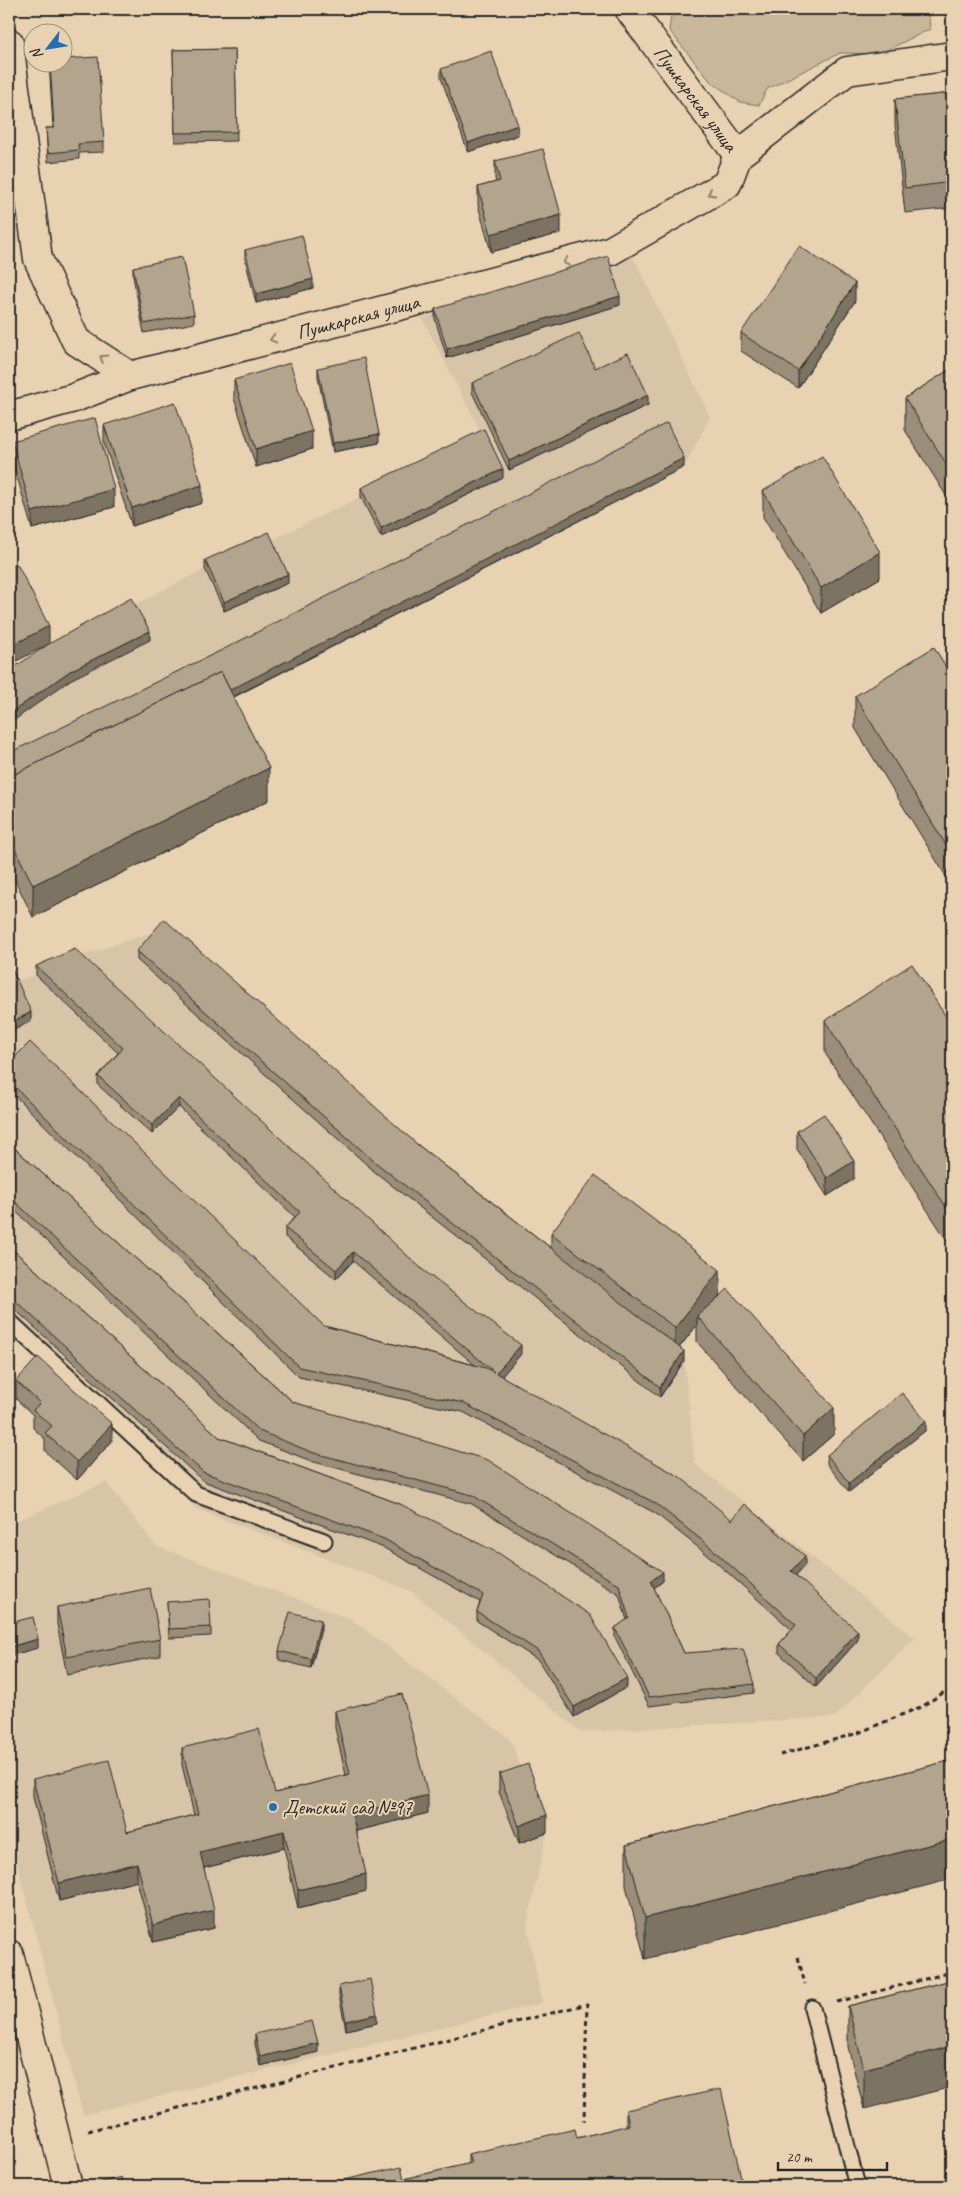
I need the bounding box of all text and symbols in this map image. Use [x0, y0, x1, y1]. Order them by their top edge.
north arrow [22, 22, 72, 72]
street label: Пушкарская улица [648, 41, 744, 158]
text: N [27, 44, 47, 63]
one-way arrow [708, 186, 717, 196]
one-way arrow [562, 257, 570, 267]
street label: Пушкарская улица [294, 288, 423, 345]
one-way arrow [270, 333, 278, 343]
one-way arrow [99, 355, 108, 365]
place label: Детский сад №97 [283, 1795, 413, 1820]
marker: Детский сад №97 [267, 1801, 279, 1813]
scale bar [778, 2140, 887, 2172]
text: 20 m [786, 2148, 813, 2167]

